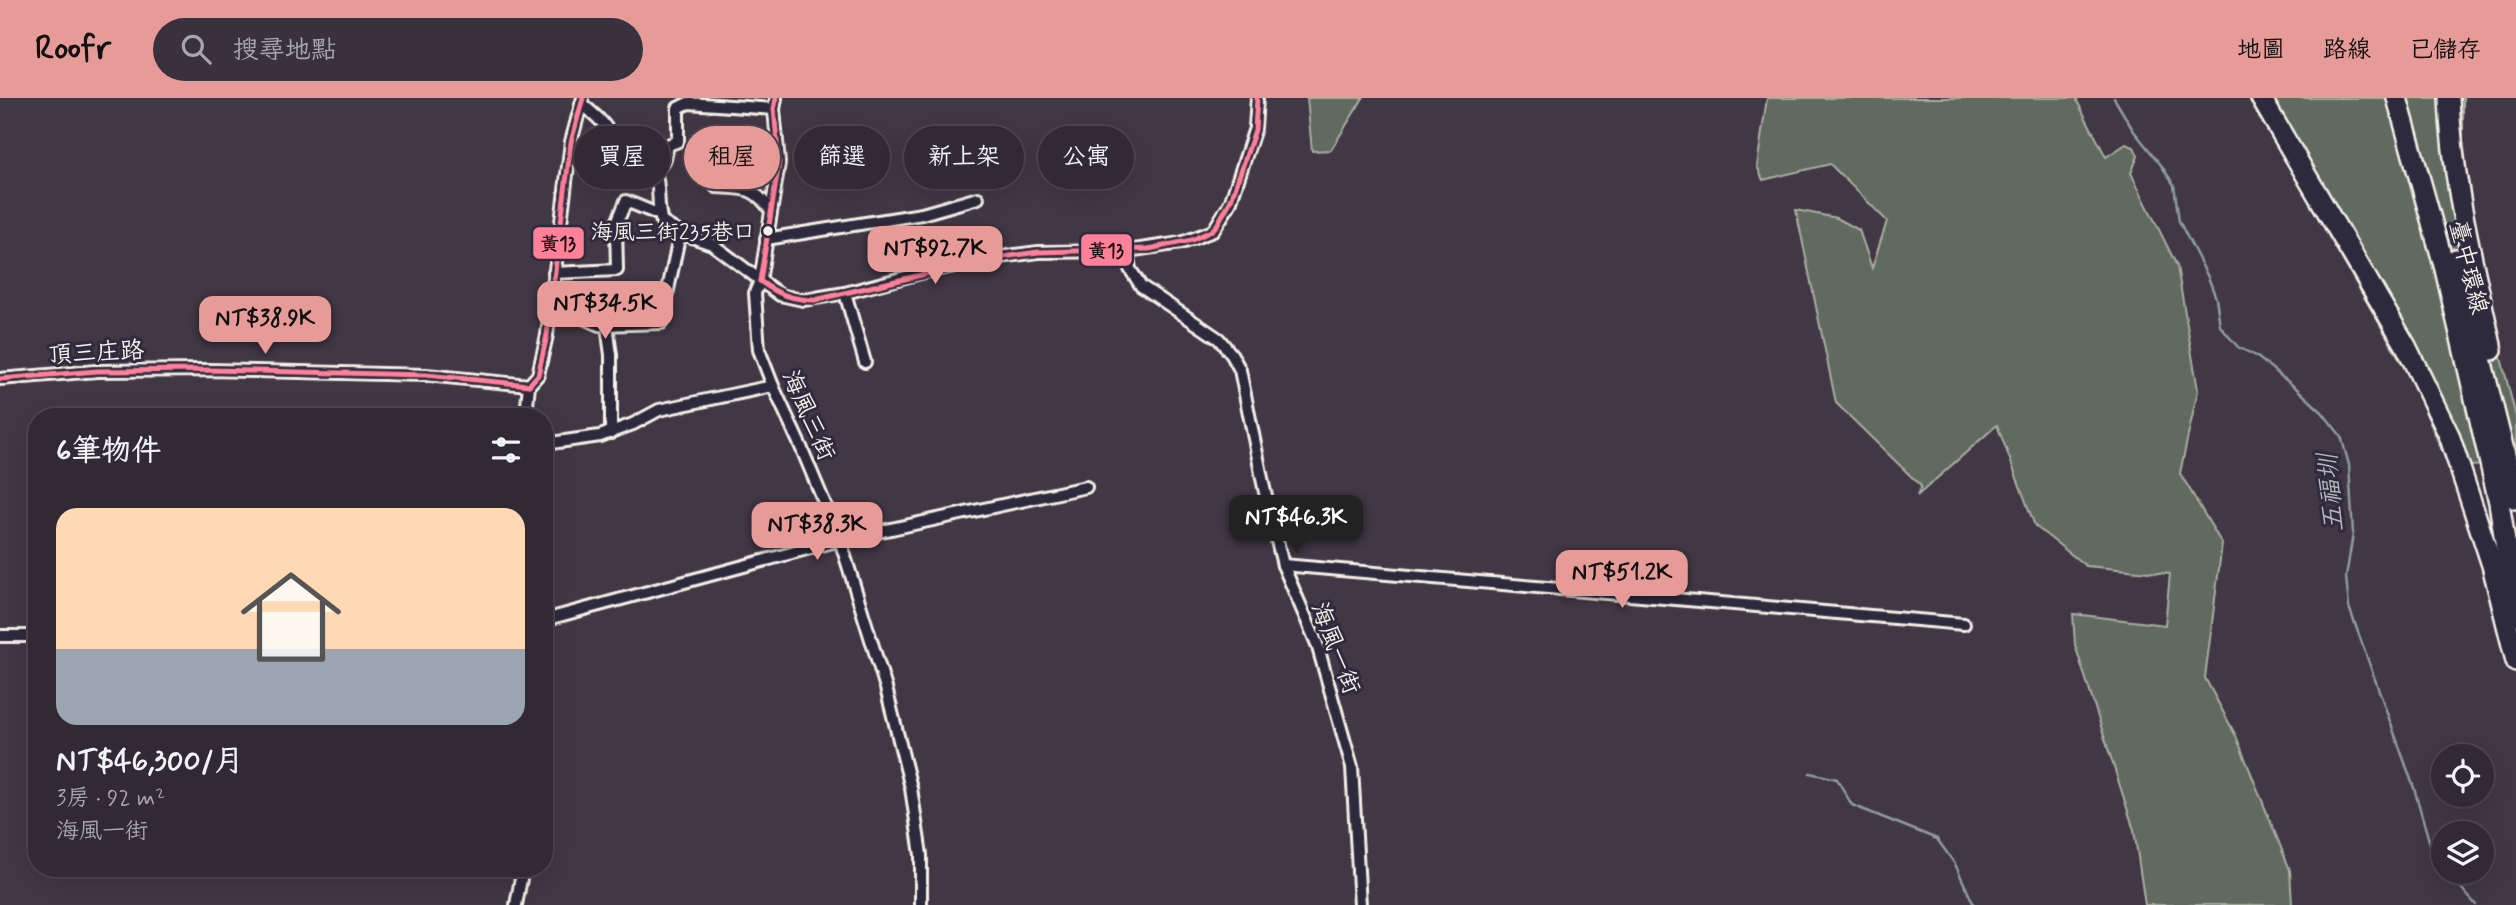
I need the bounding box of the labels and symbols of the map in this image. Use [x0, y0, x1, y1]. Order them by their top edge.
street label: 臺中環線 [2441, 217, 2494, 318]
place label: 海風三街235巷口 [591, 219, 755, 247]
marker: 海風三街235巷口 [761, 224, 775, 238]
line badge: 黃13 [532, 226, 585, 260]
pin: NT$92.7K [863, 226, 1007, 286]
text: 黃13 [540, 232, 576, 257]
line badge: 黃13 [1080, 233, 1133, 267]
text: 黃13 [1088, 239, 1124, 264]
pin: NT$34.5K [533, 282, 677, 341]
pin: NT$38.9K [193, 296, 337, 356]
street label: 頂三庄路 [47, 336, 145, 371]
street label: 海風三街 [774, 365, 841, 466]
water label: 五福圳 [2311, 450, 2352, 533]
pin: NT$46.3K [1224, 496, 1368, 555]
pin: NT$38.3K [745, 503, 889, 562]
pin: NT$51.2K [1550, 550, 1694, 610]
street label: 海風一街 [1303, 598, 1366, 699]

